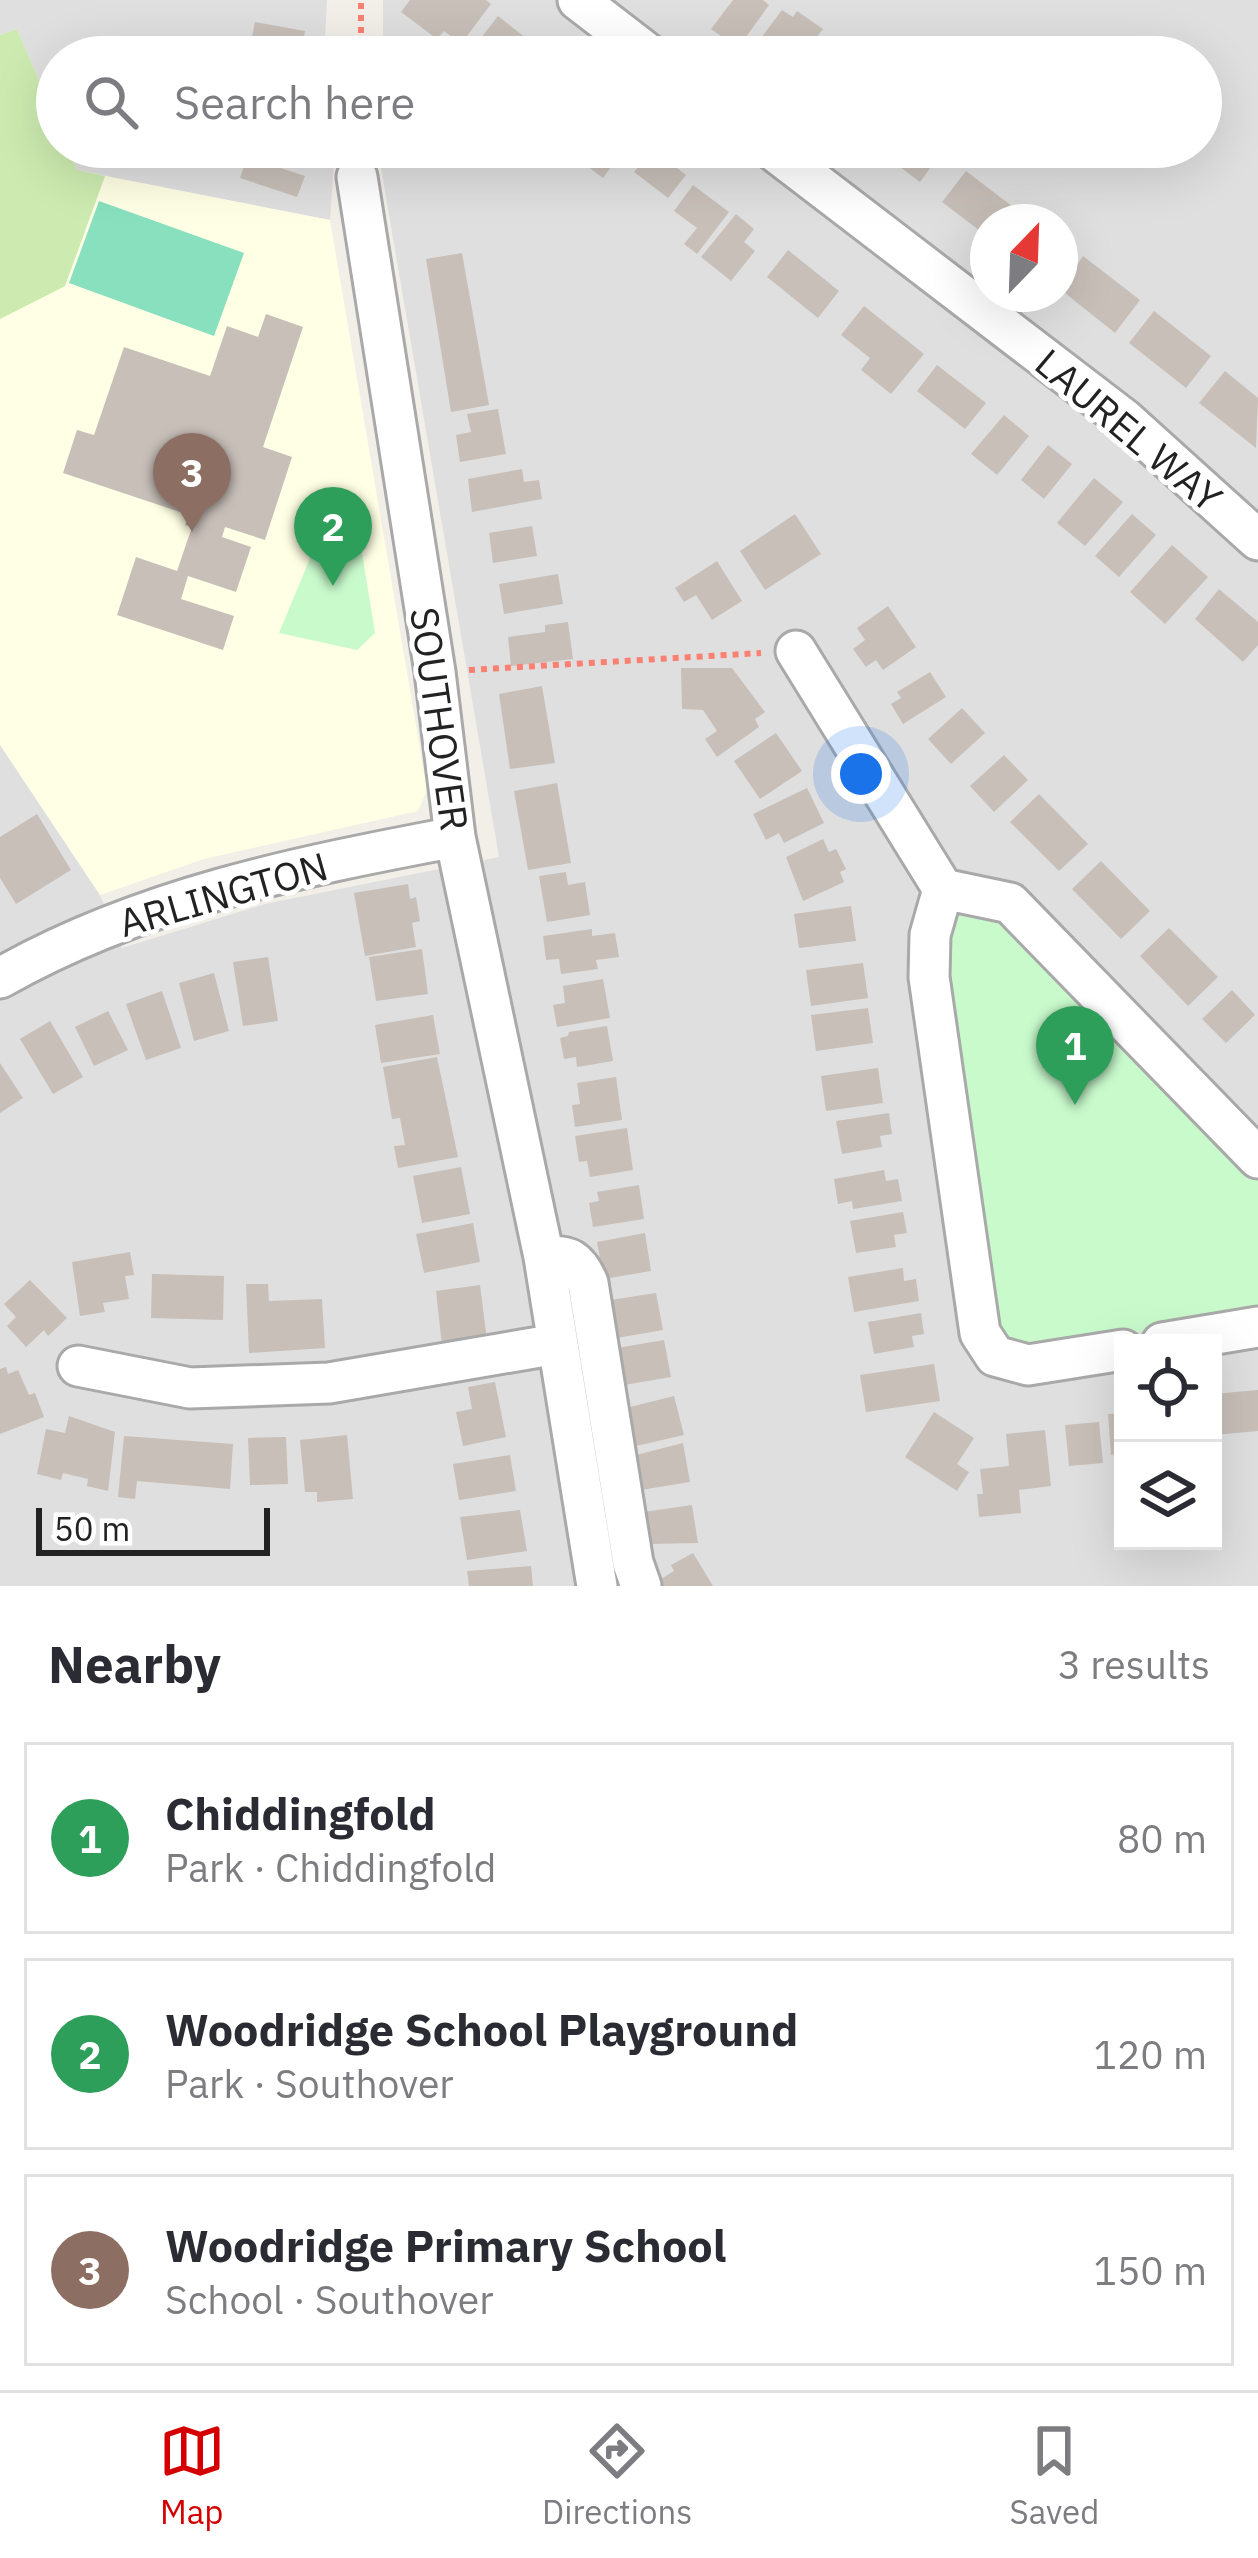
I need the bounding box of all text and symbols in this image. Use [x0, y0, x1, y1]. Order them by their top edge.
search box [36, 36, 1222, 168]
icon: search [78, 69, 144, 135]
text: Search here [174, 73, 415, 131]
north arrow [970, 204, 1078, 312]
street label: LAUREL WAY [1025, 337, 1233, 523]
pin: 3 [153, 433, 231, 532]
pin: 2 [294, 487, 372, 586]
street label: SOUTHOVER [399, 604, 481, 834]
your location [831, 744, 891, 804]
street label: ARLINGTON [113, 840, 333, 948]
pin: 1 [1036, 1006, 1114, 1105]
map controls [1114, 1334, 1222, 1550]
button: locate [1114, 1334, 1222, 1442]
button: layers [1114, 1442, 1222, 1550]
scale bar [36, 1502, 270, 1555]
text: 50 m [54, 1507, 130, 1550]
text: Nearby [48, 1631, 221, 1697]
text: 3 results [1058, 1639, 1210, 1690]
text: Chiddingfold [165, 1784, 436, 1842]
text: 1 [78, 1813, 102, 1864]
text: 80 m [1117, 1813, 1207, 1864]
text: Park · Chiddingfold [165, 1842, 496, 1893]
text: Woodridge School Playground [165, 2000, 798, 2058]
text: 2 [78, 2029, 102, 2080]
text: 120 m [1094, 2029, 1207, 2080]
text: Park · Southover [165, 2058, 454, 2109]
text: Woodridge Primary School [165, 2216, 726, 2274]
text: 3 [78, 2245, 102, 2296]
text: 150 m [1094, 2245, 1207, 2296]
text: School · Southover [165, 2274, 493, 2325]
tab: Map [159, 2418, 225, 2533]
tab: Directions [542, 2418, 692, 2533]
tab: Saved [1010, 2418, 1099, 2533]

